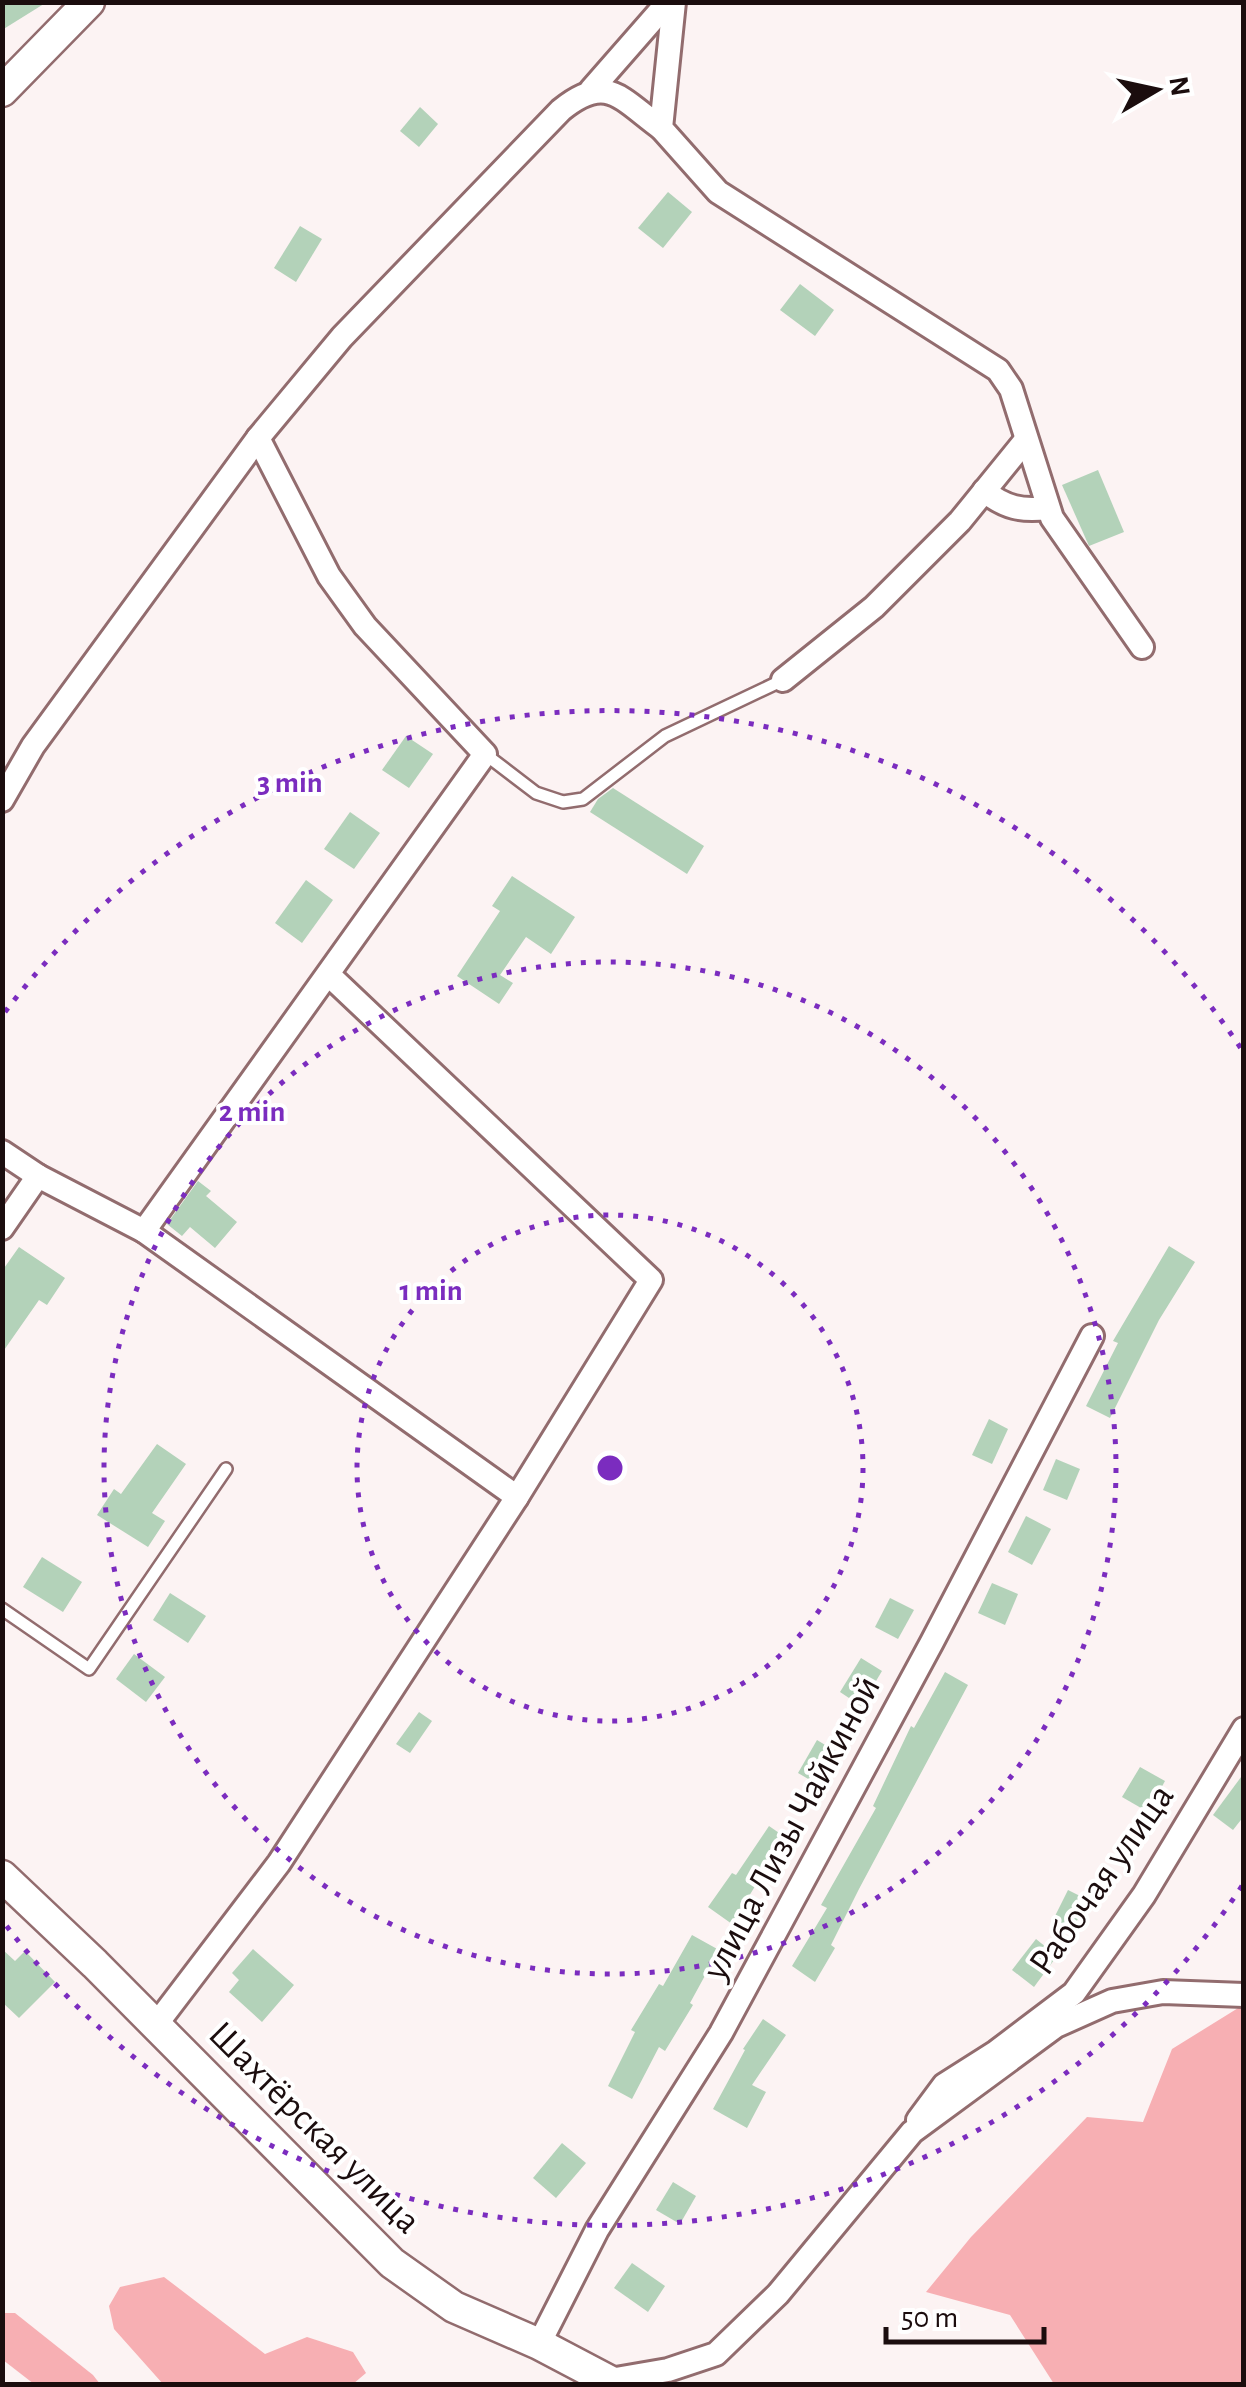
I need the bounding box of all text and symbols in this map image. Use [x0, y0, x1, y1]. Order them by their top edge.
north arrow [1106, 40, 1206, 140]
text: N [1163, 75, 1194, 98]
text: 3 min [257, 768, 323, 798]
text: 2 min [219, 1097, 285, 1127]
text: 1 min [399, 1276, 463, 1306]
centre of rings [592, 1450, 628, 1486]
street label: улица Лизы Чайкиной [696, 1670, 888, 1987]
street label: Рабочая улица [1023, 1778, 1181, 1982]
street label: Шахтёрская улица [201, 2015, 427, 2241]
scale bar [886, 2282, 1044, 2344]
text: 50 m [901, 2303, 958, 2333]

